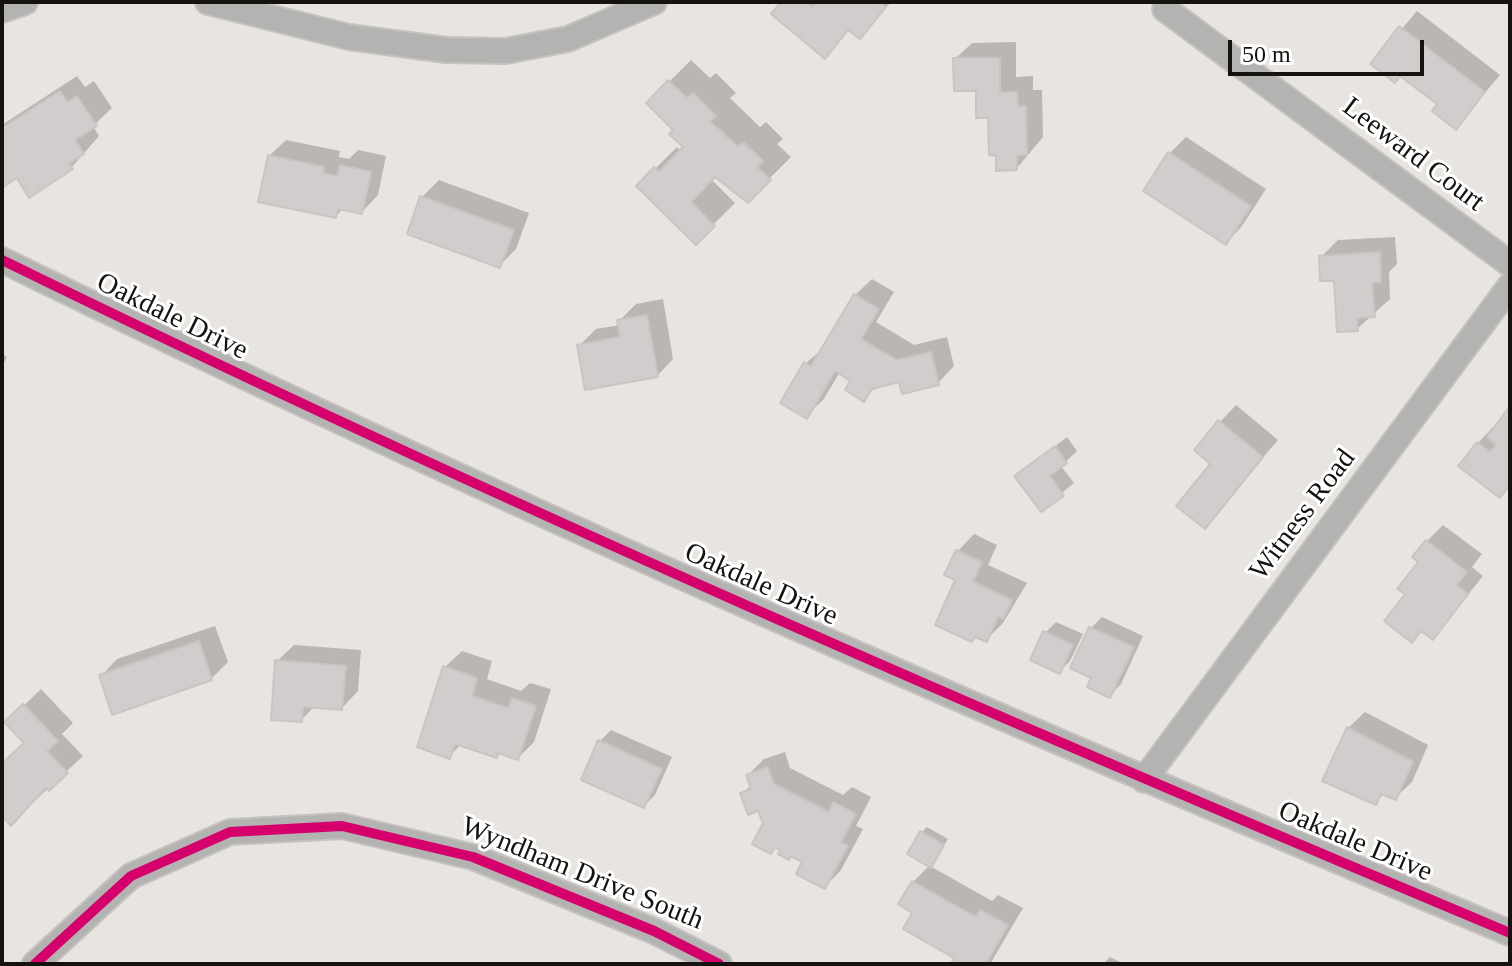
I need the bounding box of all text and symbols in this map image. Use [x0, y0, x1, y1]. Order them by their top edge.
scale bar [1232, 24, 1428, 74]
text: 50 m [1242, 41, 1291, 67]
street label: Leeward Court [1336, 91, 1490, 219]
street label: Oakdale Drive [91, 266, 253, 368]
street label: Witness Road [1243, 443, 1363, 587]
street label: Oakdale Drive [679, 536, 843, 634]
street label: Oakdale Drive [1273, 794, 1437, 890]
street label: Wyndham Drive South [456, 810, 708, 938]

